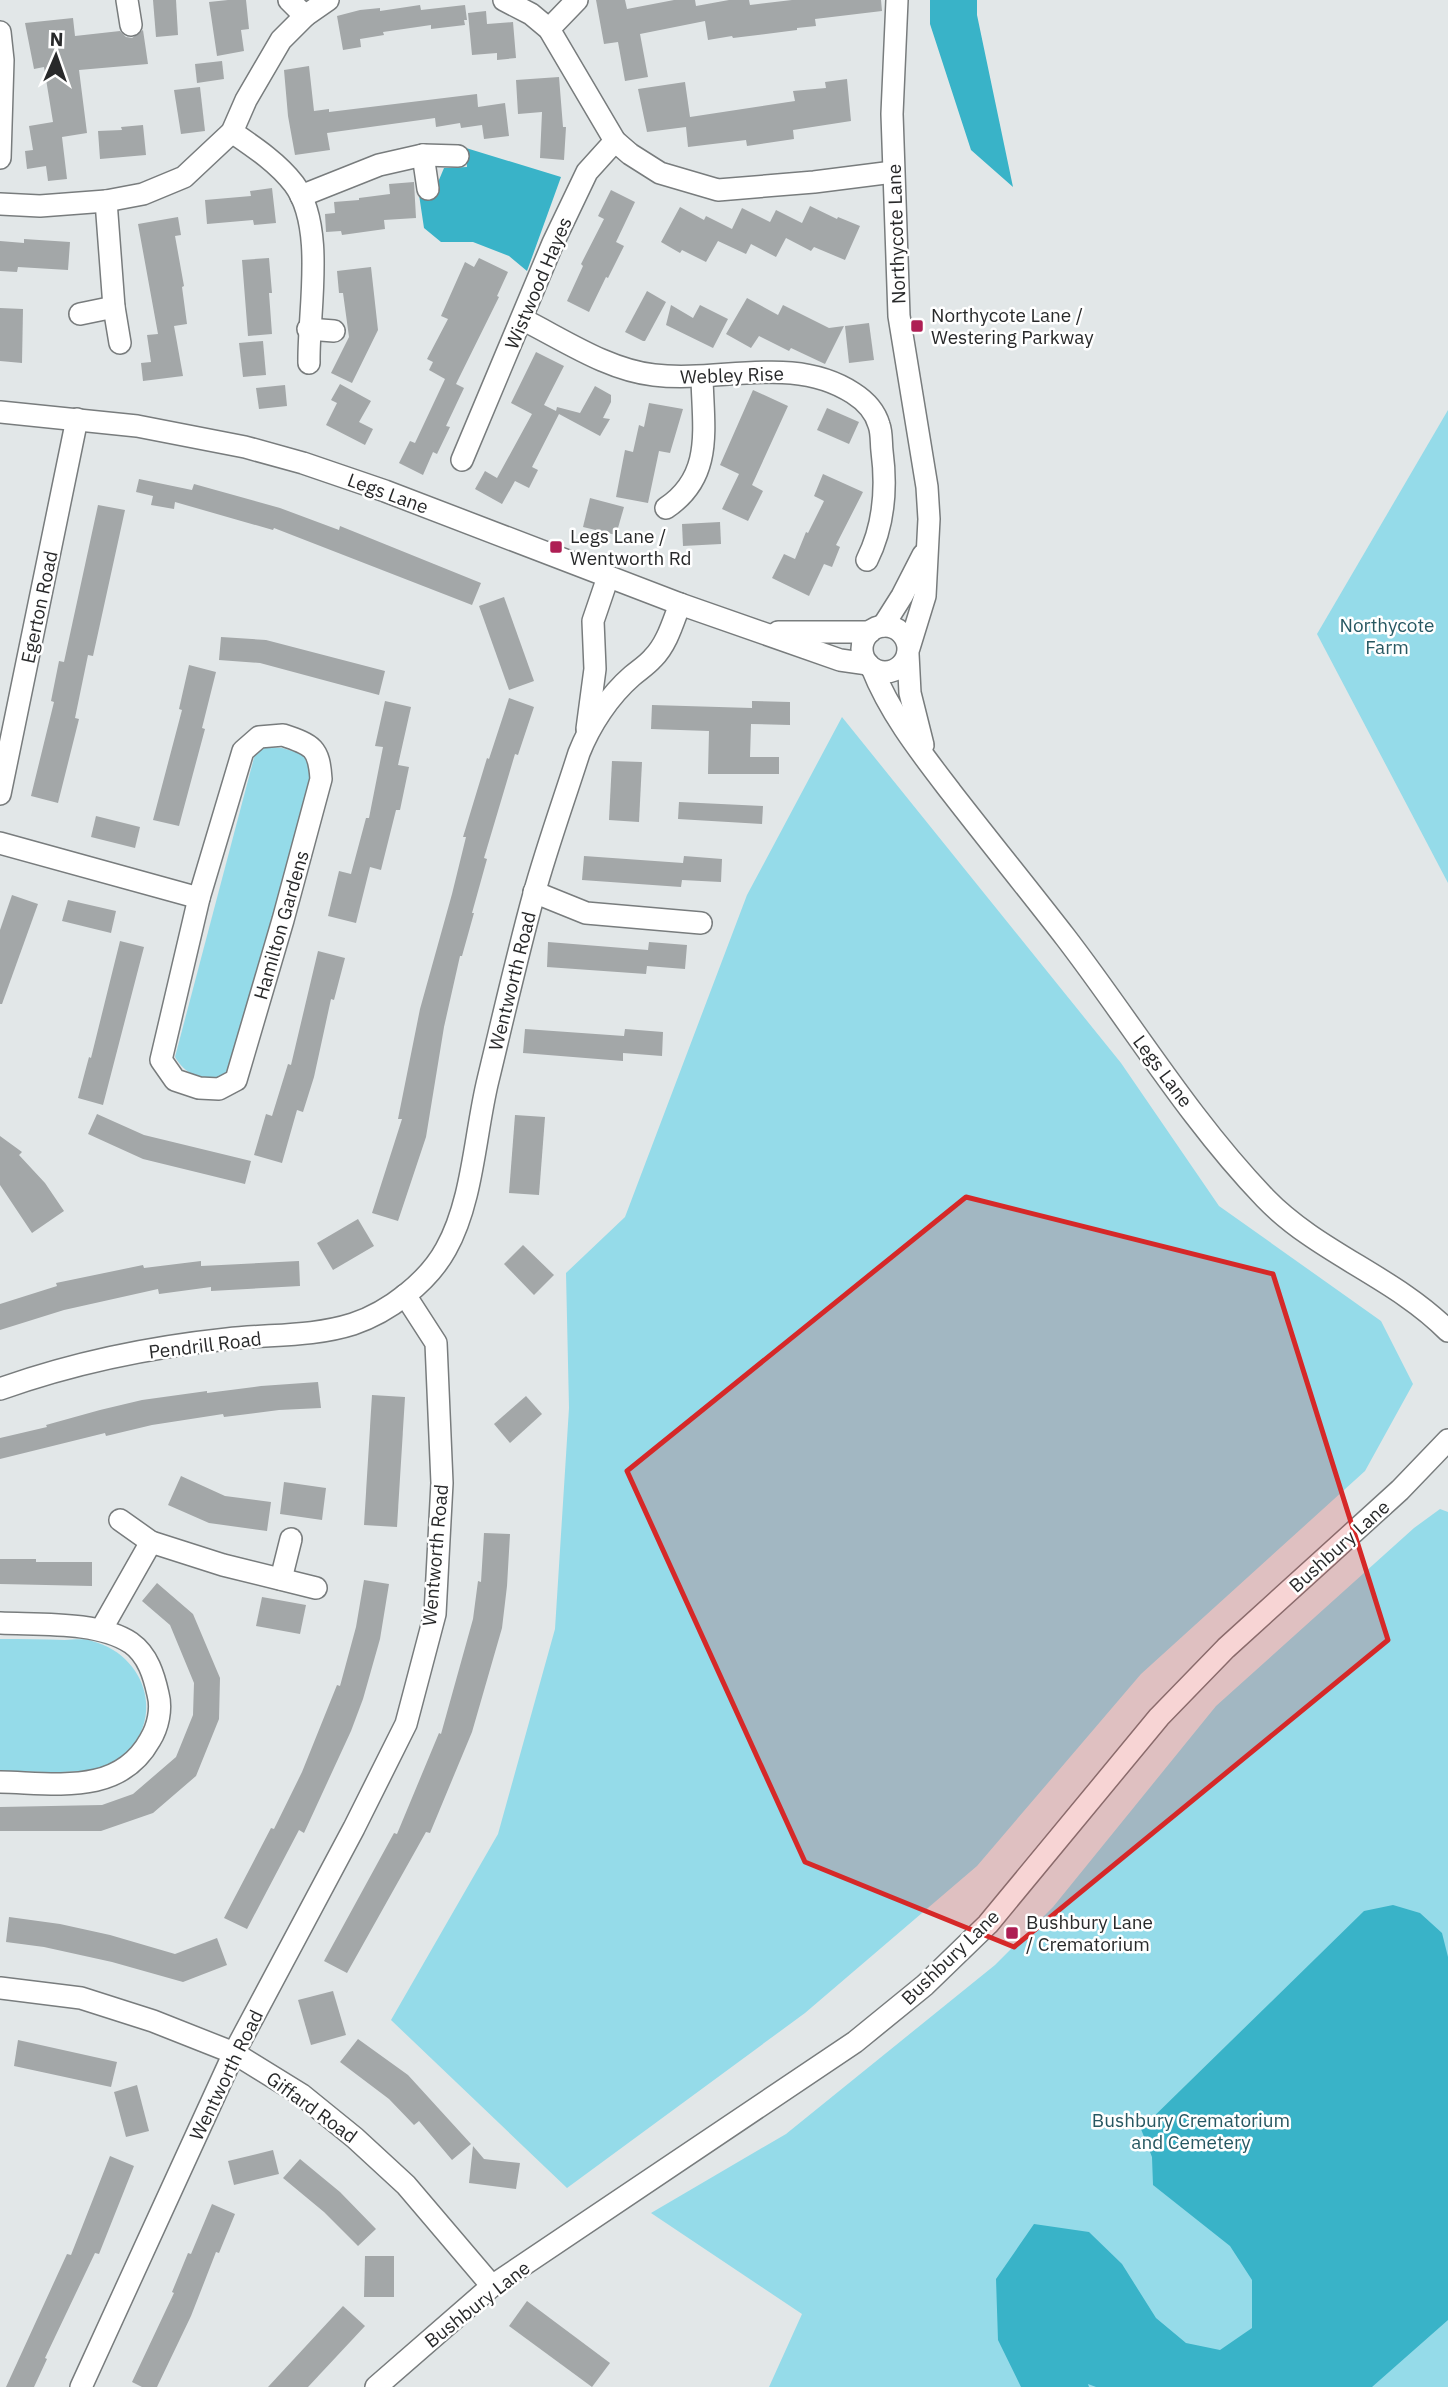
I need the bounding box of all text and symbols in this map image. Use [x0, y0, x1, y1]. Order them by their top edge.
north arrow [21, 21, 91, 91]
text: N [49, 27, 64, 51]
street label: Northycote Lane [882, 163, 910, 305]
street label: Wistwood Hayes [499, 213, 577, 353]
place label: Northycote Lane / Westering Parkway [931, 303, 1094, 349]
marker: Northycote Lane / Westering Parkway [909, 318, 925, 334]
street label: Webley Rise [680, 361, 784, 389]
street label: Legs Lane [344, 467, 432, 519]
place label: Legs Lane / Wentworth Rd [570, 524, 692, 570]
marker: Legs Lane / Wentworth Rd [548, 539, 564, 555]
street label: Egerton Road [15, 548, 63, 666]
park label: Northycote Farm [1340, 613, 1434, 659]
street label: Hamilton Gardens [248, 848, 314, 1002]
street label: Wentworth Road [483, 909, 541, 1053]
street label: Legs Lane [1128, 1030, 1198, 1112]
street label: Pendrill Road [147, 1326, 263, 1364]
street label: Wentworth Road [417, 1483, 453, 1627]
street label: Bushbury Lane [1284, 1495, 1394, 1597]
street label: Bushbury Lane [896, 1904, 1004, 2010]
place label: Bushbury Lane / Crematorium [1026, 1910, 1153, 1956]
marker: Bushbury Lane / Crematorium [1004, 1925, 1020, 1941]
street label: Wentworth Road [184, 2006, 268, 2144]
street label: Giffard Road [262, 2066, 362, 2148]
park label: Bushbury Crematorium and Cemetery [1092, 2108, 1290, 2154]
street label: Bushbury Lane [420, 2255, 534, 2353]

